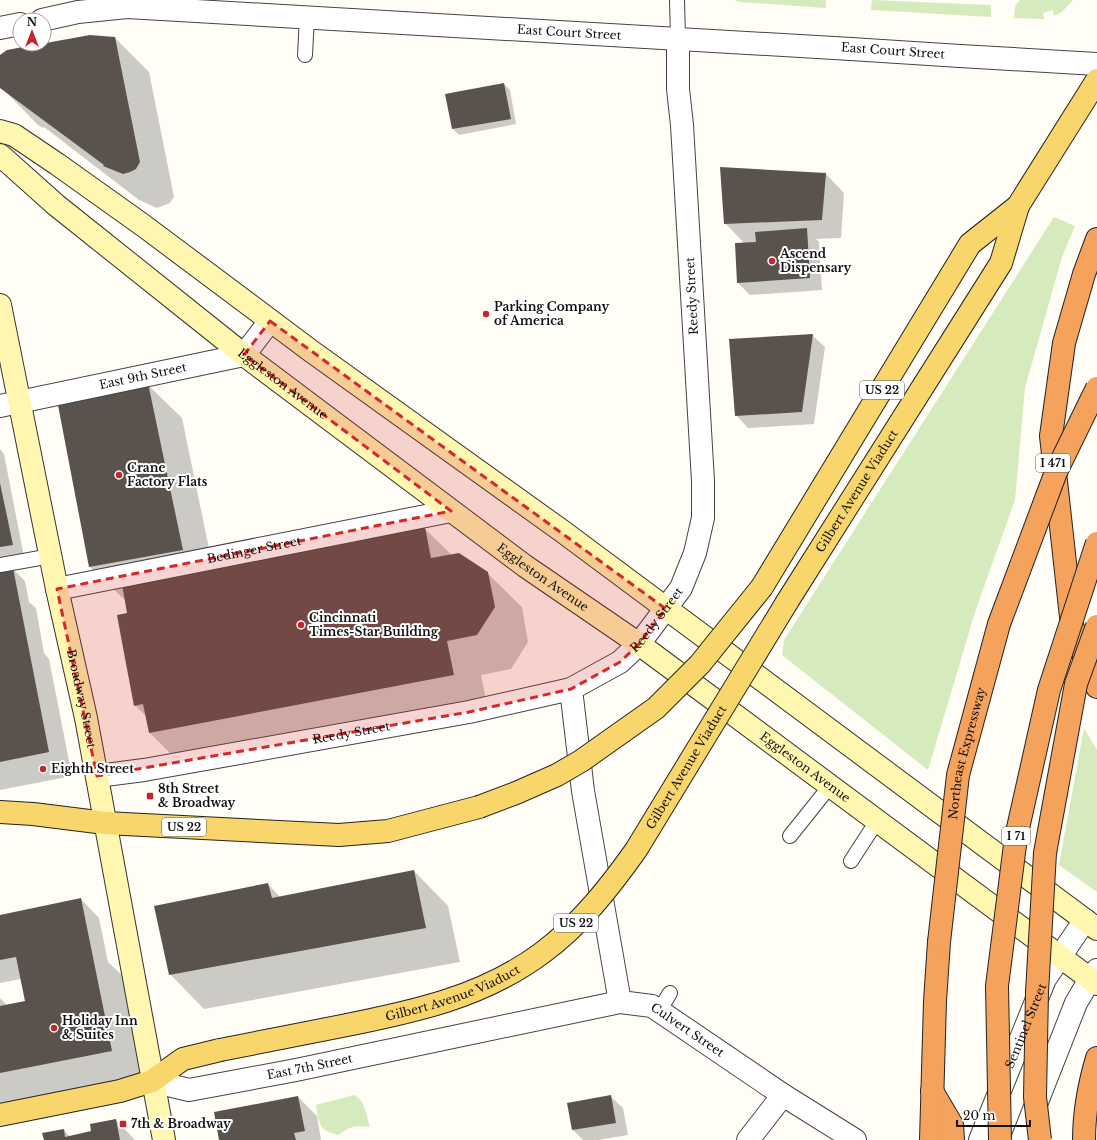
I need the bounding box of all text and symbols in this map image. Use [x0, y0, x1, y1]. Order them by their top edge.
north arrow [12, 12, 52, 52]
text: N [27, 15, 38, 29]
street label: East Court Street [517, 22, 622, 43]
street label: East Court Street [841, 39, 946, 62]
place label: Ascend Dispensary [779, 246, 852, 275]
street label: Reedy Street [682, 256, 701, 335]
marker: Ascend Dispensary [767, 256, 777, 266]
place label: Parking Company of America [494, 299, 609, 328]
marker: Parking Company of America [481, 309, 491, 319]
street label: Eggleston Avenue [235, 345, 331, 422]
street label: East 9th Street [98, 359, 188, 392]
road number: US 22 [860, 381, 904, 399]
street label: Gilbert Avenue Viaduct [812, 426, 901, 555]
road number: I 471 [1036, 454, 1070, 472]
place label: Crane Factory Flats [127, 460, 208, 489]
marker: Crane Factory Flats [114, 470, 124, 480]
street label: Bedinger Street [206, 533, 303, 566]
street label: Eggleston Avenue [494, 540, 592, 614]
street label: Reedy Street [627, 584, 686, 655]
place label: Cincinnati Times-Star Building [309, 610, 439, 639]
marker: Cincinnati Times-Star Building [296, 620, 306, 630]
street label: Broadway Street [64, 648, 99, 750]
street label: Northeast Expressway [945, 685, 989, 820]
street label: Gilbert Avenue Viaduct [643, 702, 730, 832]
street label: Reedy Street [311, 718, 391, 747]
street label: Eggleston Avenue [757, 728, 854, 805]
place label: Eighth Street [51, 761, 134, 776]
marker: Eighth Street [38, 764, 48, 774]
place label: 8th Street & Broadway [158, 781, 236, 810]
marker: 8th Street & Broadway [145, 791, 155, 801]
road number: US 22 [162, 818, 206, 836]
road number: I 71 [1002, 827, 1030, 845]
road number: US 22 [554, 914, 598, 932]
street label: Gilbert Avenue Viaduct [384, 961, 523, 1024]
street label: Sentinel Street [1002, 981, 1050, 1070]
street label: Culvert Street [648, 999, 728, 1060]
place label: Holiday Inn & Suites [62, 1013, 138, 1042]
marker: Holiday Inn & Suites [49, 1023, 59, 1033]
street label: East 7th Street [265, 1050, 354, 1082]
scale bar [957, 1102, 1030, 1128]
text: 20 m [963, 1108, 995, 1123]
place label: 7th & Broadway [131, 1116, 231, 1131]
marker: 7th & Broadway [118, 1119, 128, 1129]

